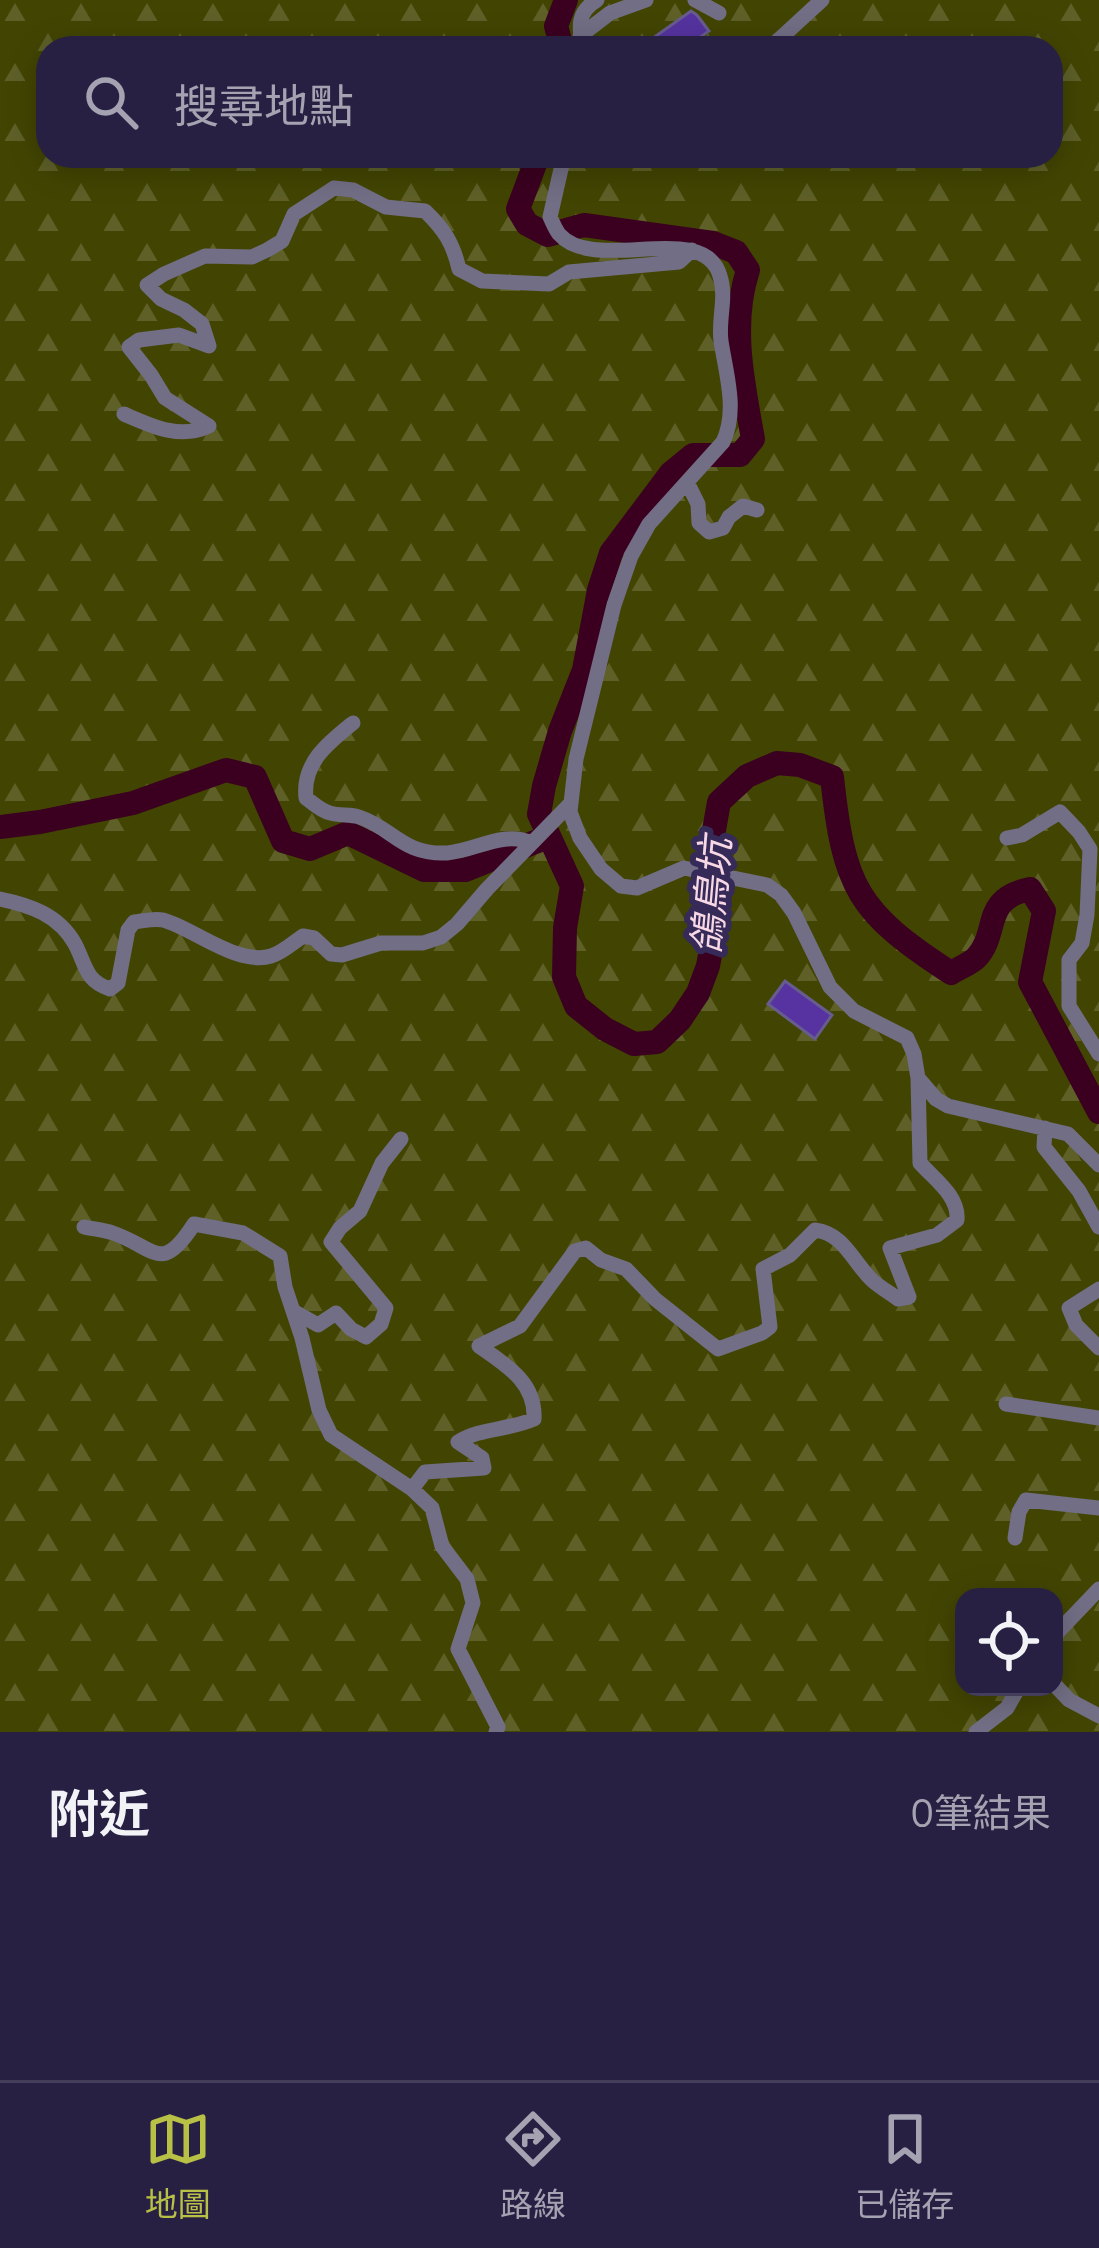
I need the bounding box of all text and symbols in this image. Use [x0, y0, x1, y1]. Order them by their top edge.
search box [36, 36, 1063, 168]
icon: search [78, 69, 144, 135]
text: 搜尋地點 [174, 77, 354, 133]
water label: 鴿鳥坑 [681, 831, 740, 956]
map controls [955, 1588, 1063, 1696]
button: locate [955, 1588, 1063, 1696]
text: 附近 [48, 1781, 150, 1845]
text: 0筆結果 [911, 1788, 1051, 1837]
tab: 地圖 [145, 2106, 211, 2226]
tab: 路線 [500, 2106, 566, 2226]
tab: 已儲存 [855, 2106, 954, 2226]

